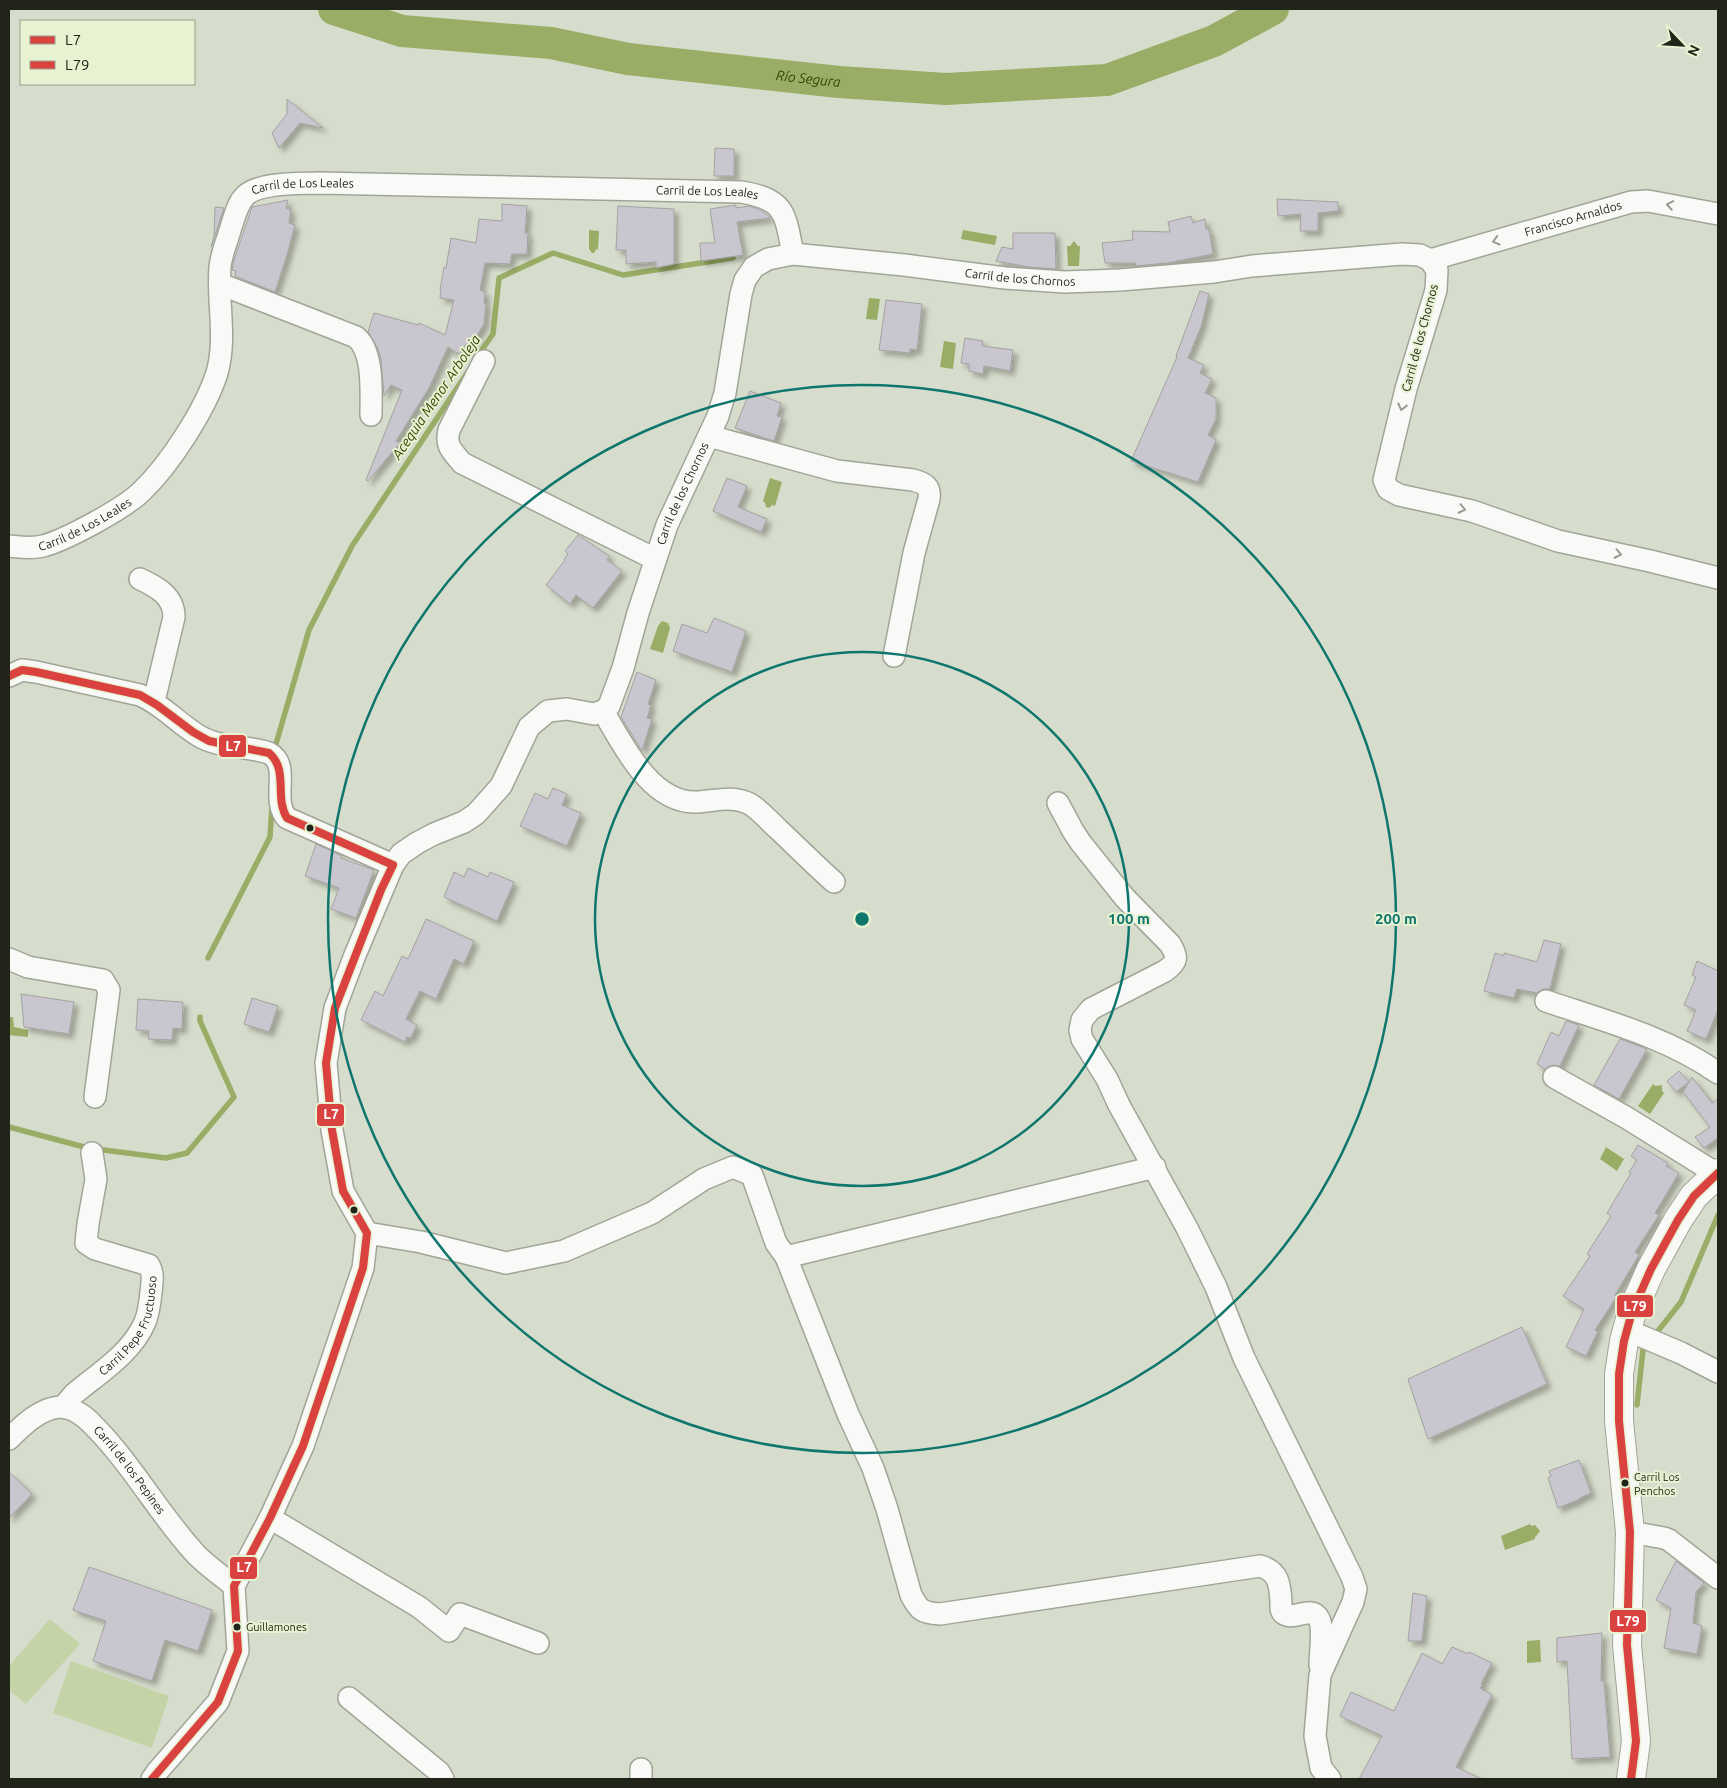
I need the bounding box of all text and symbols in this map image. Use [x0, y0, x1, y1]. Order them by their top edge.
legend [20, 20, 195, 85]
north arrow [1657, 20, 1707, 70]
text: L7 [65, 31, 81, 48]
text: N [1684, 42, 1703, 59]
text: L79 [65, 56, 90, 73]
water label: Río Segura [775, 67, 842, 90]
street label: Carril de Los Leales [249, 176, 354, 197]
street label: Carril de Los Leales [656, 183, 760, 202]
street label: Francisco Arnaldos [1523, 198, 1623, 238]
one-way arrow [1666, 200, 1675, 210]
one-way arrow [1493, 235, 1501, 245]
street label: Carril de los Chornos [964, 266, 1076, 288]
street label: Carril de los Chornos [1399, 283, 1440, 393]
water label: Acequia Menor Arboleja [388, 331, 484, 463]
one-way arrow [1397, 403, 1408, 412]
street label: Carril de los Chornos [654, 440, 711, 546]
street label: Carril de Los Leales [37, 495, 134, 553]
one-way arrow [1458, 504, 1467, 514]
one-way arrow [1614, 548, 1623, 559]
line badge: L7 [218, 734, 247, 758]
text: L7 [225, 738, 241, 754]
unlabelled marker [305, 823, 315, 833]
centre of rings [853, 910, 871, 928]
text: 100 m [1108, 910, 1150, 927]
text: 200 m [1375, 910, 1417, 927]
line badge: L7 [316, 1103, 345, 1127]
text: L7 [323, 1106, 339, 1122]
unlabelled marker [349, 1205, 359, 1215]
street label: Carril Pepe Fructuoso [96, 1275, 158, 1378]
line badge: L79 [1616, 1294, 1654, 1318]
text: L79 [1623, 1298, 1647, 1314]
street label: Carril de los Pepines [91, 1423, 168, 1516]
place label: Carril Los Penchos [1634, 1471, 1680, 1497]
marker: Carril Los Penchos [1620, 1478, 1630, 1488]
line badge: L7 [229, 1556, 258, 1580]
text: L7 [236, 1559, 252, 1575]
line badge: L79 [1609, 1609, 1647, 1633]
text: L79 [1616, 1613, 1640, 1629]
place label: Guillamones [246, 1621, 307, 1633]
marker: Guillamones [232, 1622, 242, 1632]

